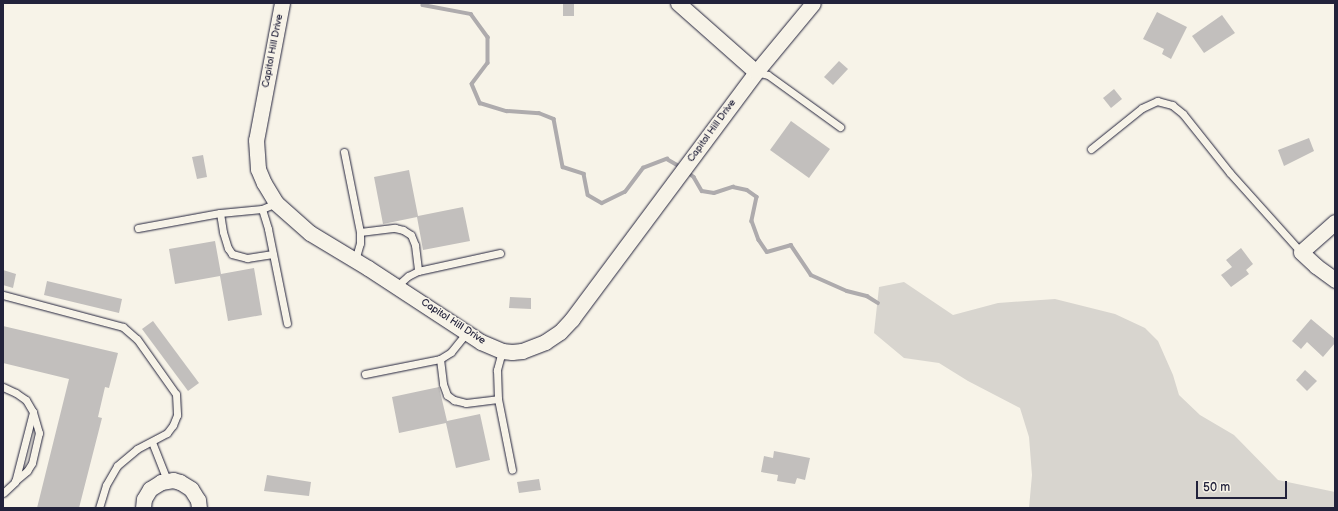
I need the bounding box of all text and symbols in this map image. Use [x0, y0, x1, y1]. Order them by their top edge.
street label: Capitol Hill Drive [260, 13, 286, 89]
street label: Capitol Hill Drive [685, 97, 739, 165]
street label: Capitol Hill Drive [418, 297, 488, 347]
scale bar [1198, 473, 1289, 499]
text: 50 m [1203, 480, 1230, 495]

